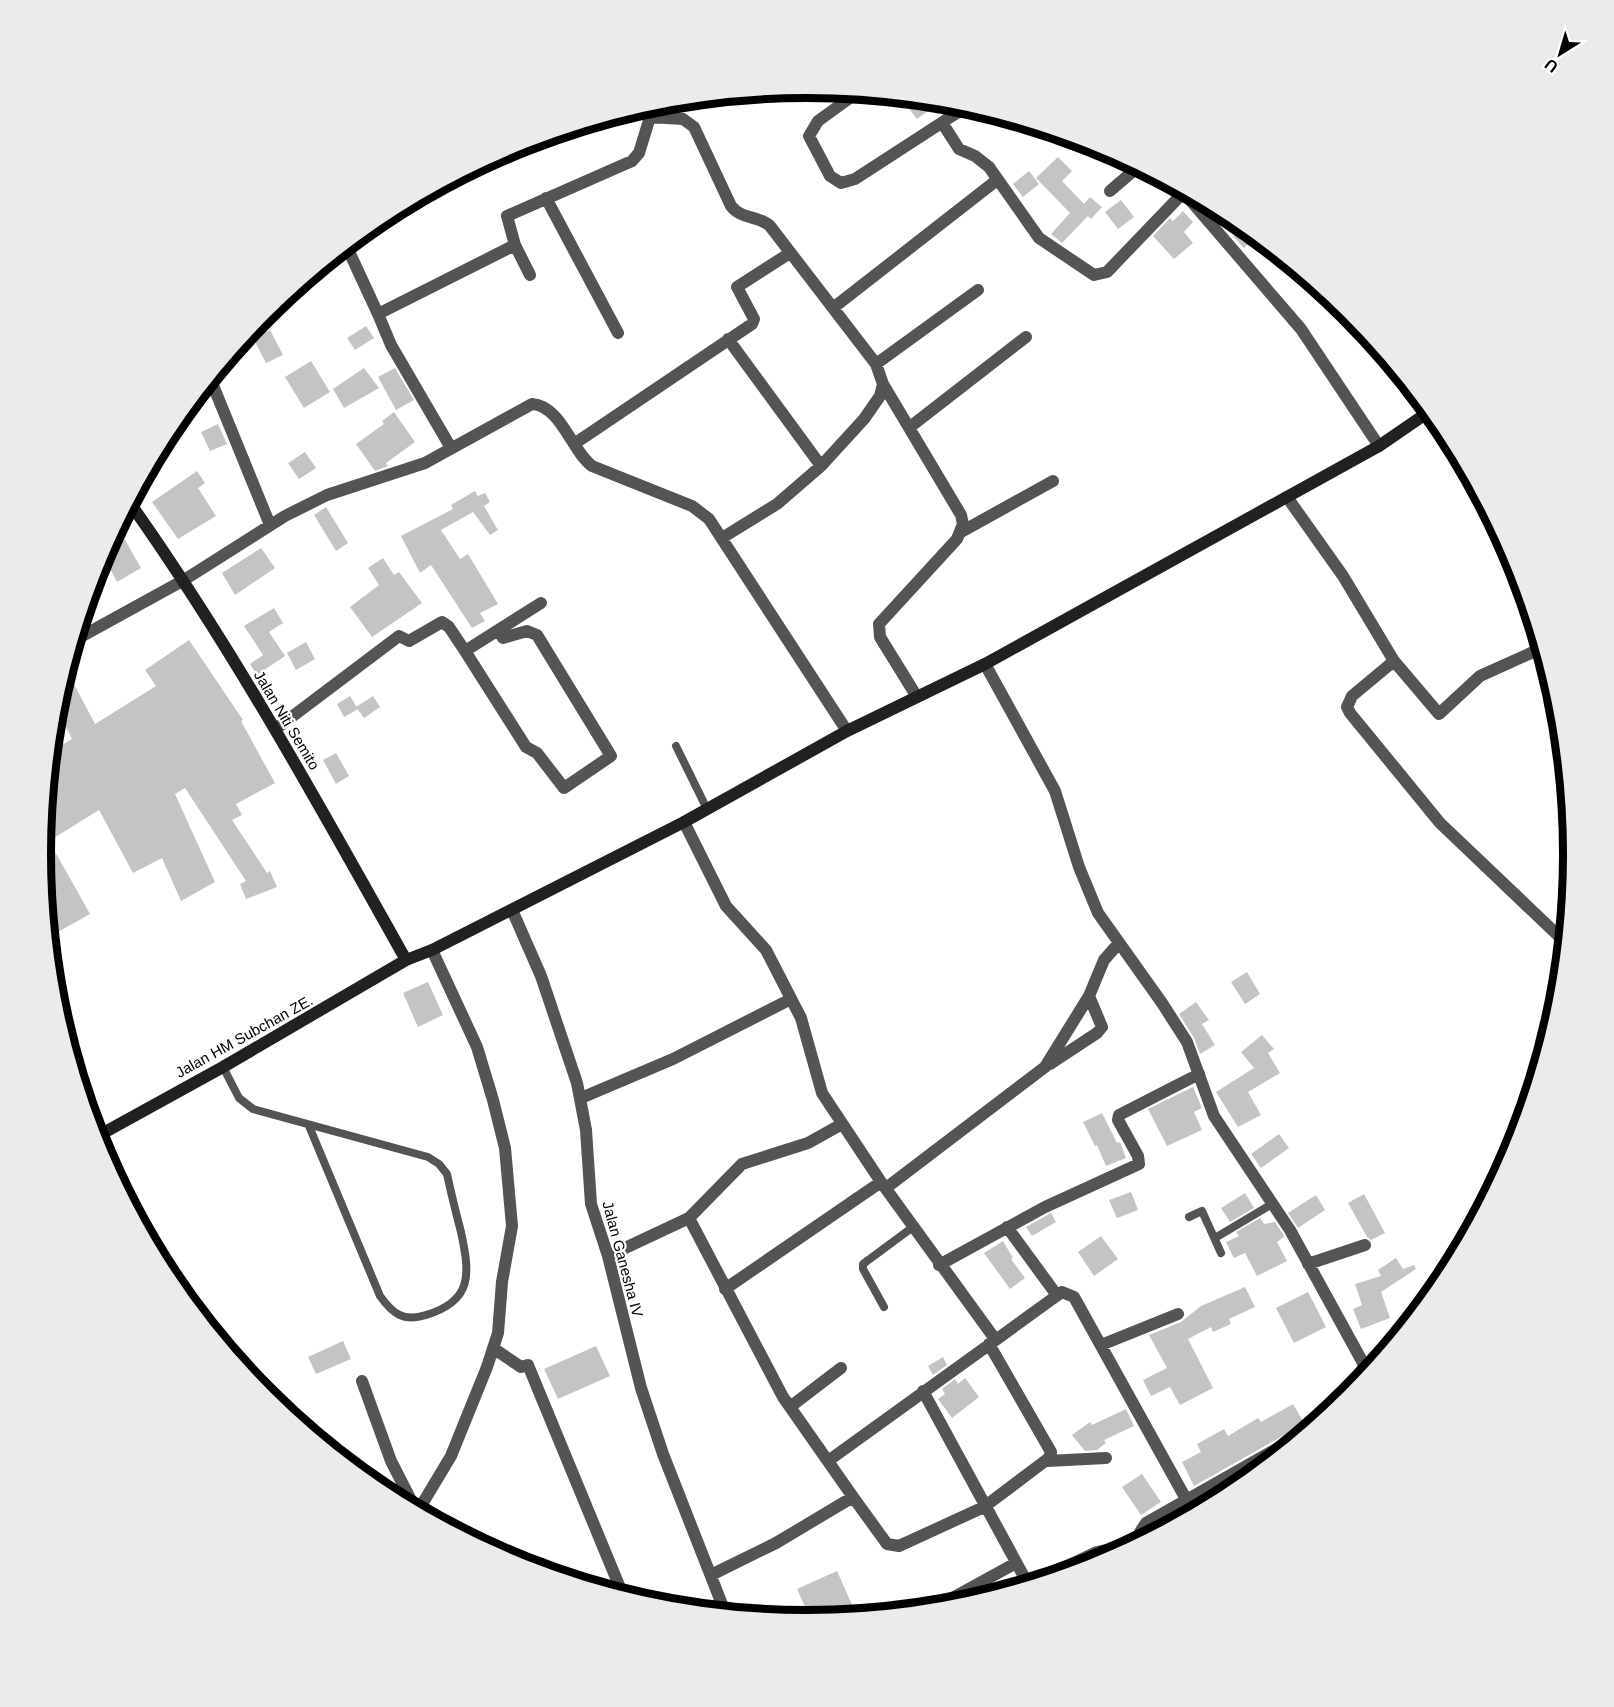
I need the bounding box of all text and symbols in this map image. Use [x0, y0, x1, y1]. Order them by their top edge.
north arrow [1530, 24, 1590, 84]
text: U [1542, 55, 1561, 76]
street label: Jalan Niti Semito [251, 667, 323, 773]
street label: Jalan HM Subchan ZE. [172, 991, 316, 1081]
street label: Jalan Ganesha IV [599, 1199, 647, 1319]

